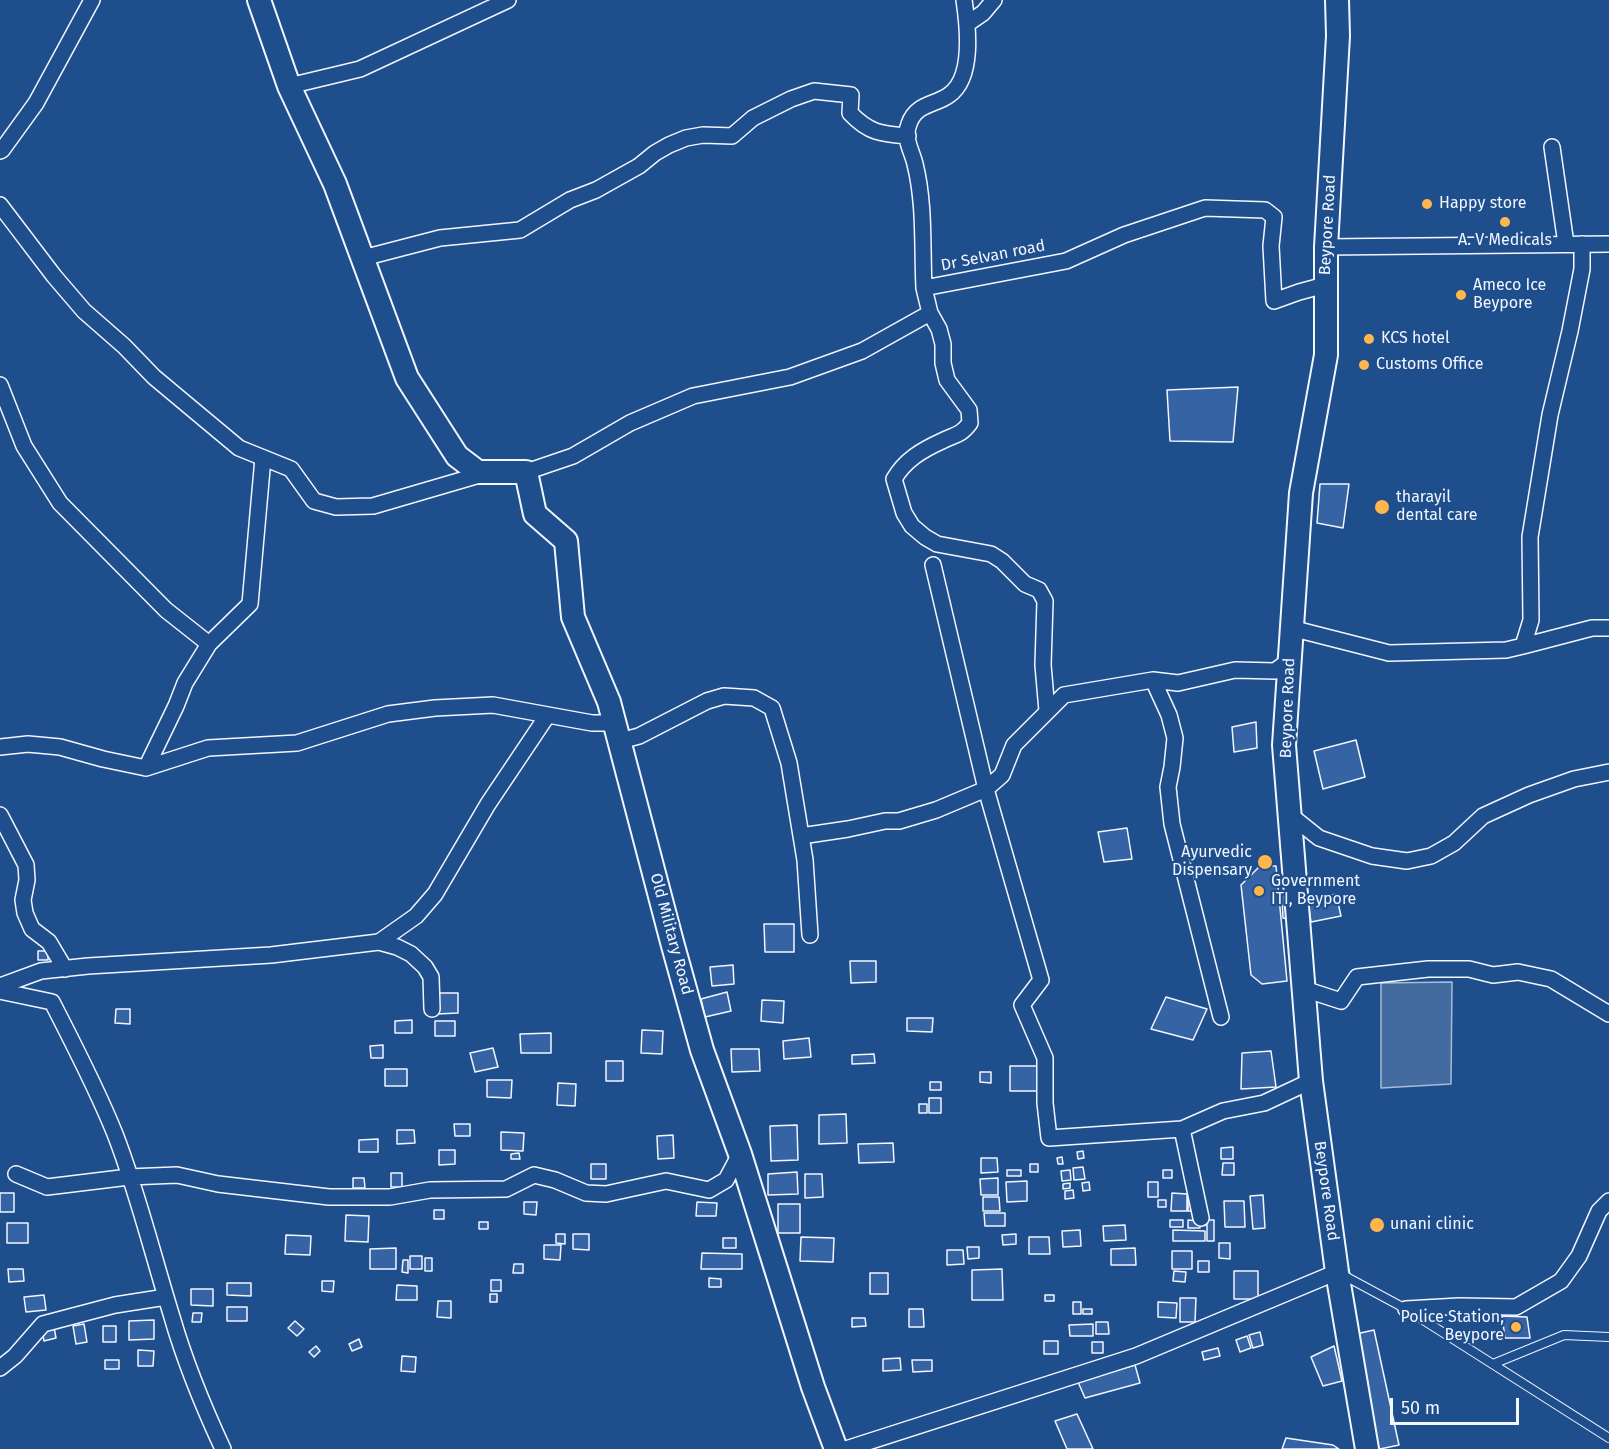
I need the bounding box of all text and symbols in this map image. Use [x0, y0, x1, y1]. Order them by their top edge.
street label: Beypore Road [1316, 174, 1340, 276]
place label: Happy store [1439, 194, 1526, 214]
marker: Happy store [1420, 197, 1434, 211]
marker: A. V Medicals [1498, 215, 1512, 229]
place label: A. V Medicals [1458, 231, 1552, 251]
street label: Dr Selvan road [939, 236, 1047, 276]
place label: Ameco Ice Beypore [1473, 276, 1546, 314]
marker: Ameco Ice Beypore [1454, 288, 1468, 302]
place label: KCS hotel [1381, 329, 1450, 349]
marker: KCS hotel [1362, 332, 1376, 346]
place label: Customs Office [1376, 355, 1483, 375]
marker: Customs Office [1357, 358, 1371, 372]
place label: tharayil dental care [1396, 488, 1477, 526]
marker: tharayil dental care [1373, 498, 1391, 516]
street label: Beypore Road [1277, 657, 1299, 759]
place label: Ayurvedic Dispensary [1172, 843, 1252, 881]
marker: Ayurvedic Dispensary [1256, 853, 1274, 871]
street label: Old Military Road [646, 871, 696, 997]
place label: Government ITI, Beypore [1271, 872, 1360, 910]
marker: Government ITI, Beypore [1252, 884, 1266, 898]
street label: Beypore Road [1309, 1140, 1343, 1242]
place label: unani clinic [1390, 1215, 1474, 1235]
marker: unani clinic [1368, 1216, 1386, 1234]
place label: Police Station, Beypore [1400, 1308, 1504, 1346]
marker: Police Station, Beypore [1509, 1320, 1523, 1334]
scale bar [1393, 1386, 1522, 1424]
text: 50 m [1401, 1397, 1440, 1419]

